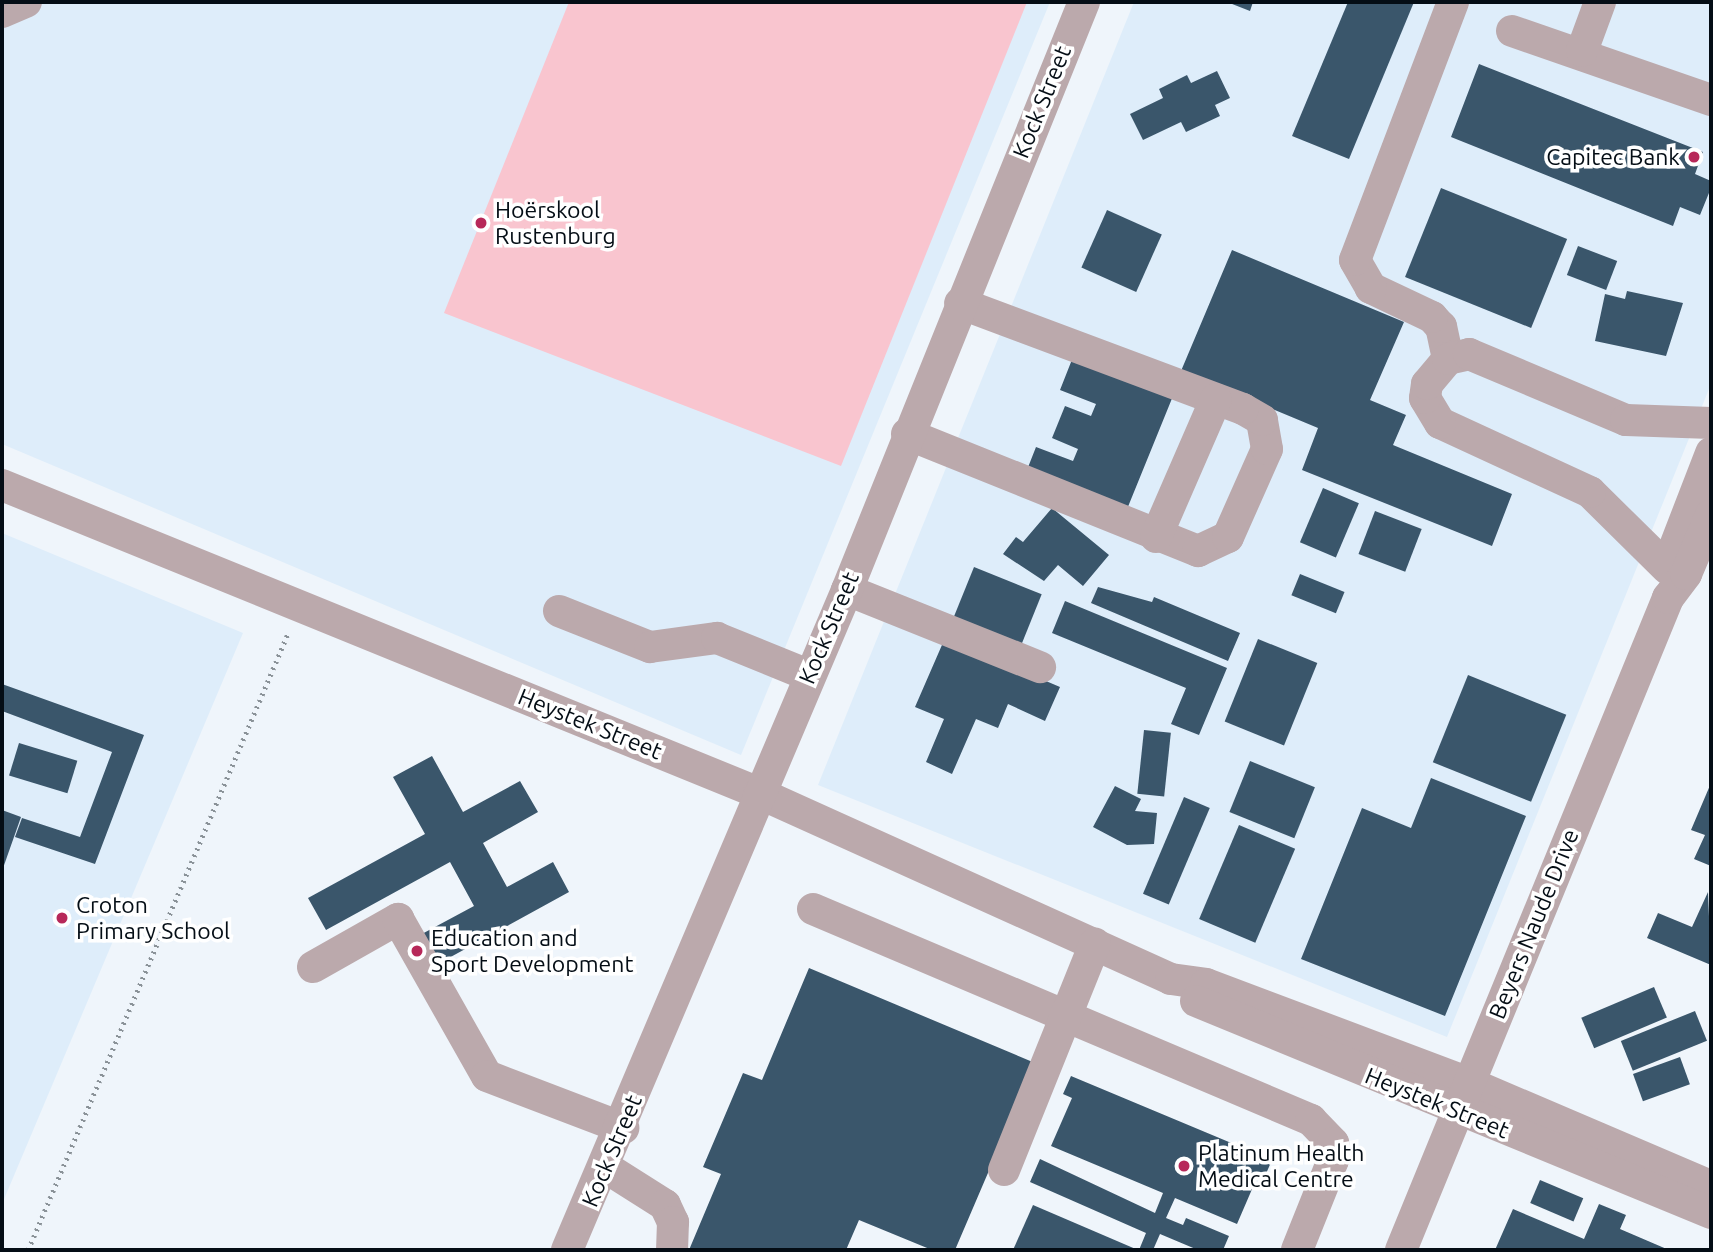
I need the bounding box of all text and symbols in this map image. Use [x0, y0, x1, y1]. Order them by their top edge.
street label: Kock Street [1007, 42, 1077, 162]
place label: Capitec Bank [1546, 143, 1680, 171]
marker: Capitec Bank [1686, 149, 1702, 165]
place label: Hoërskool Rustenburg [495, 196, 616, 250]
marker: Hoërskool Rustenburg [473, 215, 489, 231]
street label: Kock Street [793, 568, 865, 688]
street label: Heystek Street [514, 683, 666, 765]
street label: Beyers Naude Drive [1483, 825, 1585, 1023]
place label: Croton Primary School [76, 891, 230, 945]
marker: Croton Primary School [54, 910, 70, 926]
place label: Education and Sport Development [431, 924, 633, 978]
marker: Education and Sport Development [409, 943, 425, 959]
street label: Heystek Street [1361, 1062, 1513, 1144]
street label: Kock Street [576, 1091, 648, 1211]
place label: Platinum Health Medical Centre [1198, 1139, 1364, 1193]
marker: Platinum Health Medical Centre [1176, 1158, 1192, 1174]

